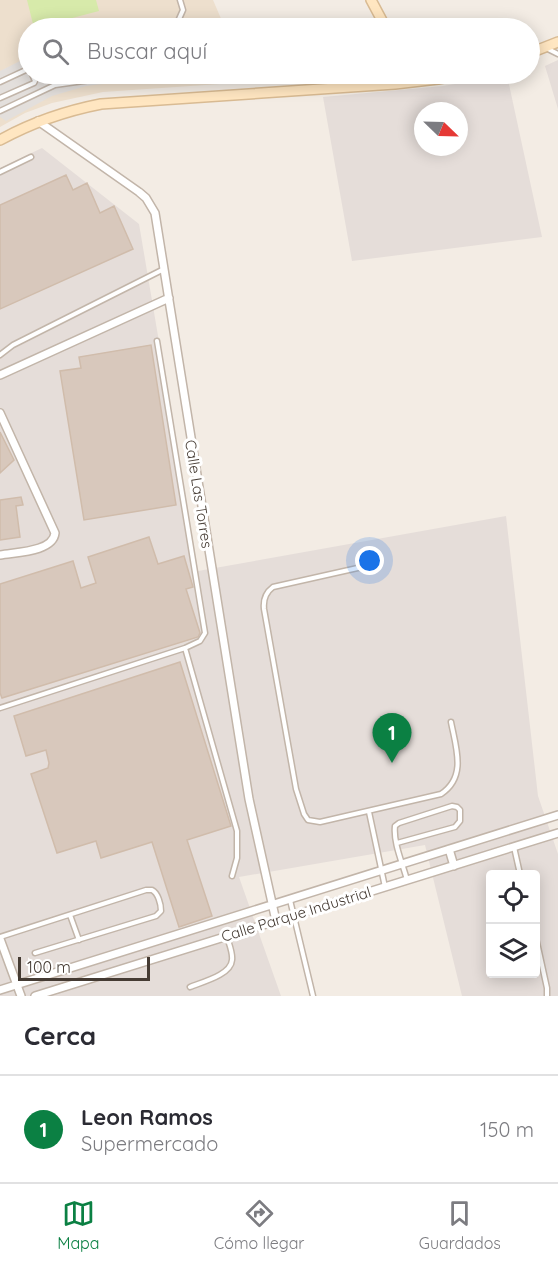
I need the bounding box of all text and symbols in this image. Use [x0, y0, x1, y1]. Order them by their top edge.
search box [18, 18, 540, 84]
icon: search [39, 35, 72, 68]
text: Buscar aquí [87, 37, 207, 65]
north arrow [414, 102, 468, 156]
street label: Calle Las Torres [181, 438, 217, 550]
your location [355, 546, 384, 575]
pin: 1 [372, 714, 412, 763]
map controls [486, 870, 540, 978]
button: locate [486, 870, 540, 924]
street label: Calle Parque Industrial [219, 882, 373, 946]
button: layers [486, 924, 540, 978]
scale bar [18, 954, 150, 982]
text: 100 m [27, 957, 71, 977]
text: Cerca [24, 1019, 96, 1052]
text: Leon Ramos [81, 1103, 213, 1131]
text: 1 [40, 1117, 47, 1142]
text: 150 m [480, 1117, 534, 1142]
text: Supermercado [81, 1131, 218, 1156]
tab: Mapa [57, 1197, 100, 1253]
tab: Cómo llegar [214, 1197, 305, 1253]
tab: Guardados [419, 1197, 501, 1253]

